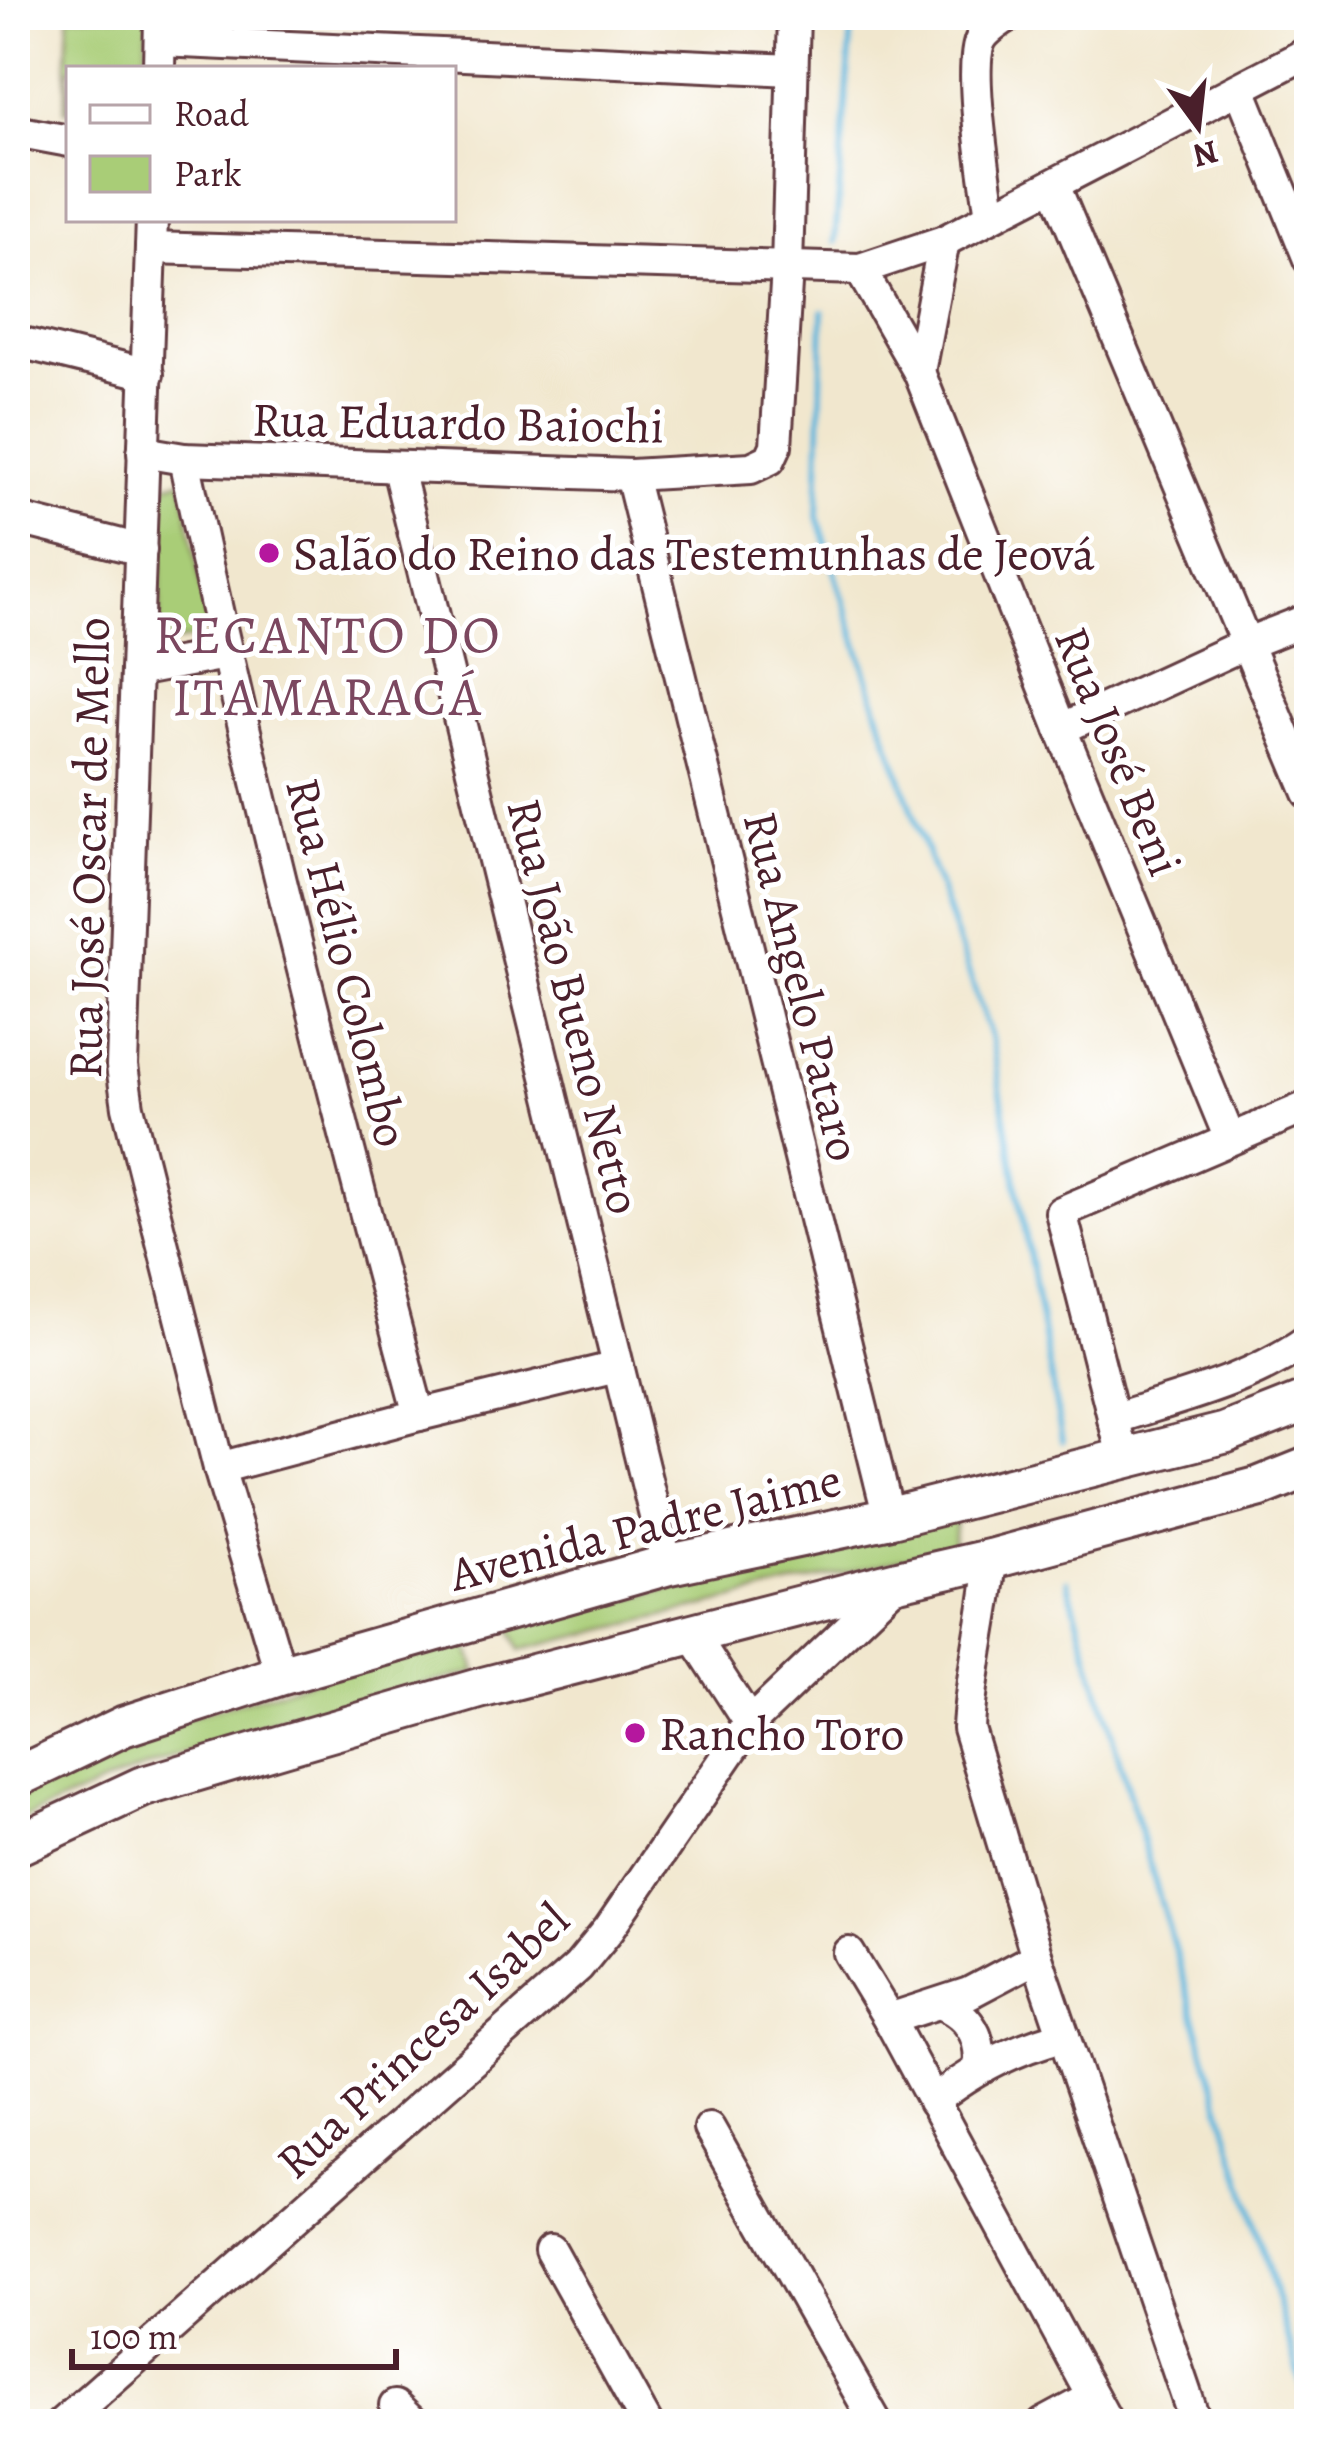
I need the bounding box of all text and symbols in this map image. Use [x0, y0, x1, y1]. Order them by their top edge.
legend [66, 66, 456, 222]
north arrow [1138, 66, 1258, 186]
text: Road [174, 89, 250, 138]
text: N [1188, 130, 1223, 179]
text: Park [174, 149, 242, 198]
street label: Rua Eduardo Baiochi [251, 386, 665, 460]
place label: Salão do Reino das Testemunhas de Jeová [293, 521, 1095, 587]
marker: Salão do Reino das Testemunhas de Jeová [256, 540, 282, 566]
district label: RECANTO DO ITAMARACÁ [153, 598, 503, 734]
street label: Rua José Oscar de Mello [52, 617, 126, 1079]
street label: Rua José Beni [1038, 617, 1198, 886]
street label: Rua Hélio Colombo [269, 771, 425, 1154]
street label: Rua João Bueno Netto [491, 792, 658, 1221]
street label: Rua Angelo Pataro [727, 805, 877, 1168]
street label: Avenida Padre Jaime [442, 1446, 848, 1608]
place label: Rancho Toro [659, 1701, 904, 1767]
marker: Rancho Toro [622, 1720, 648, 1746]
street label: Rua Princesa Isabel [262, 1888, 583, 2194]
scale bar [72, 2295, 396, 2369]
text: 100 m [90, 2312, 178, 2361]

